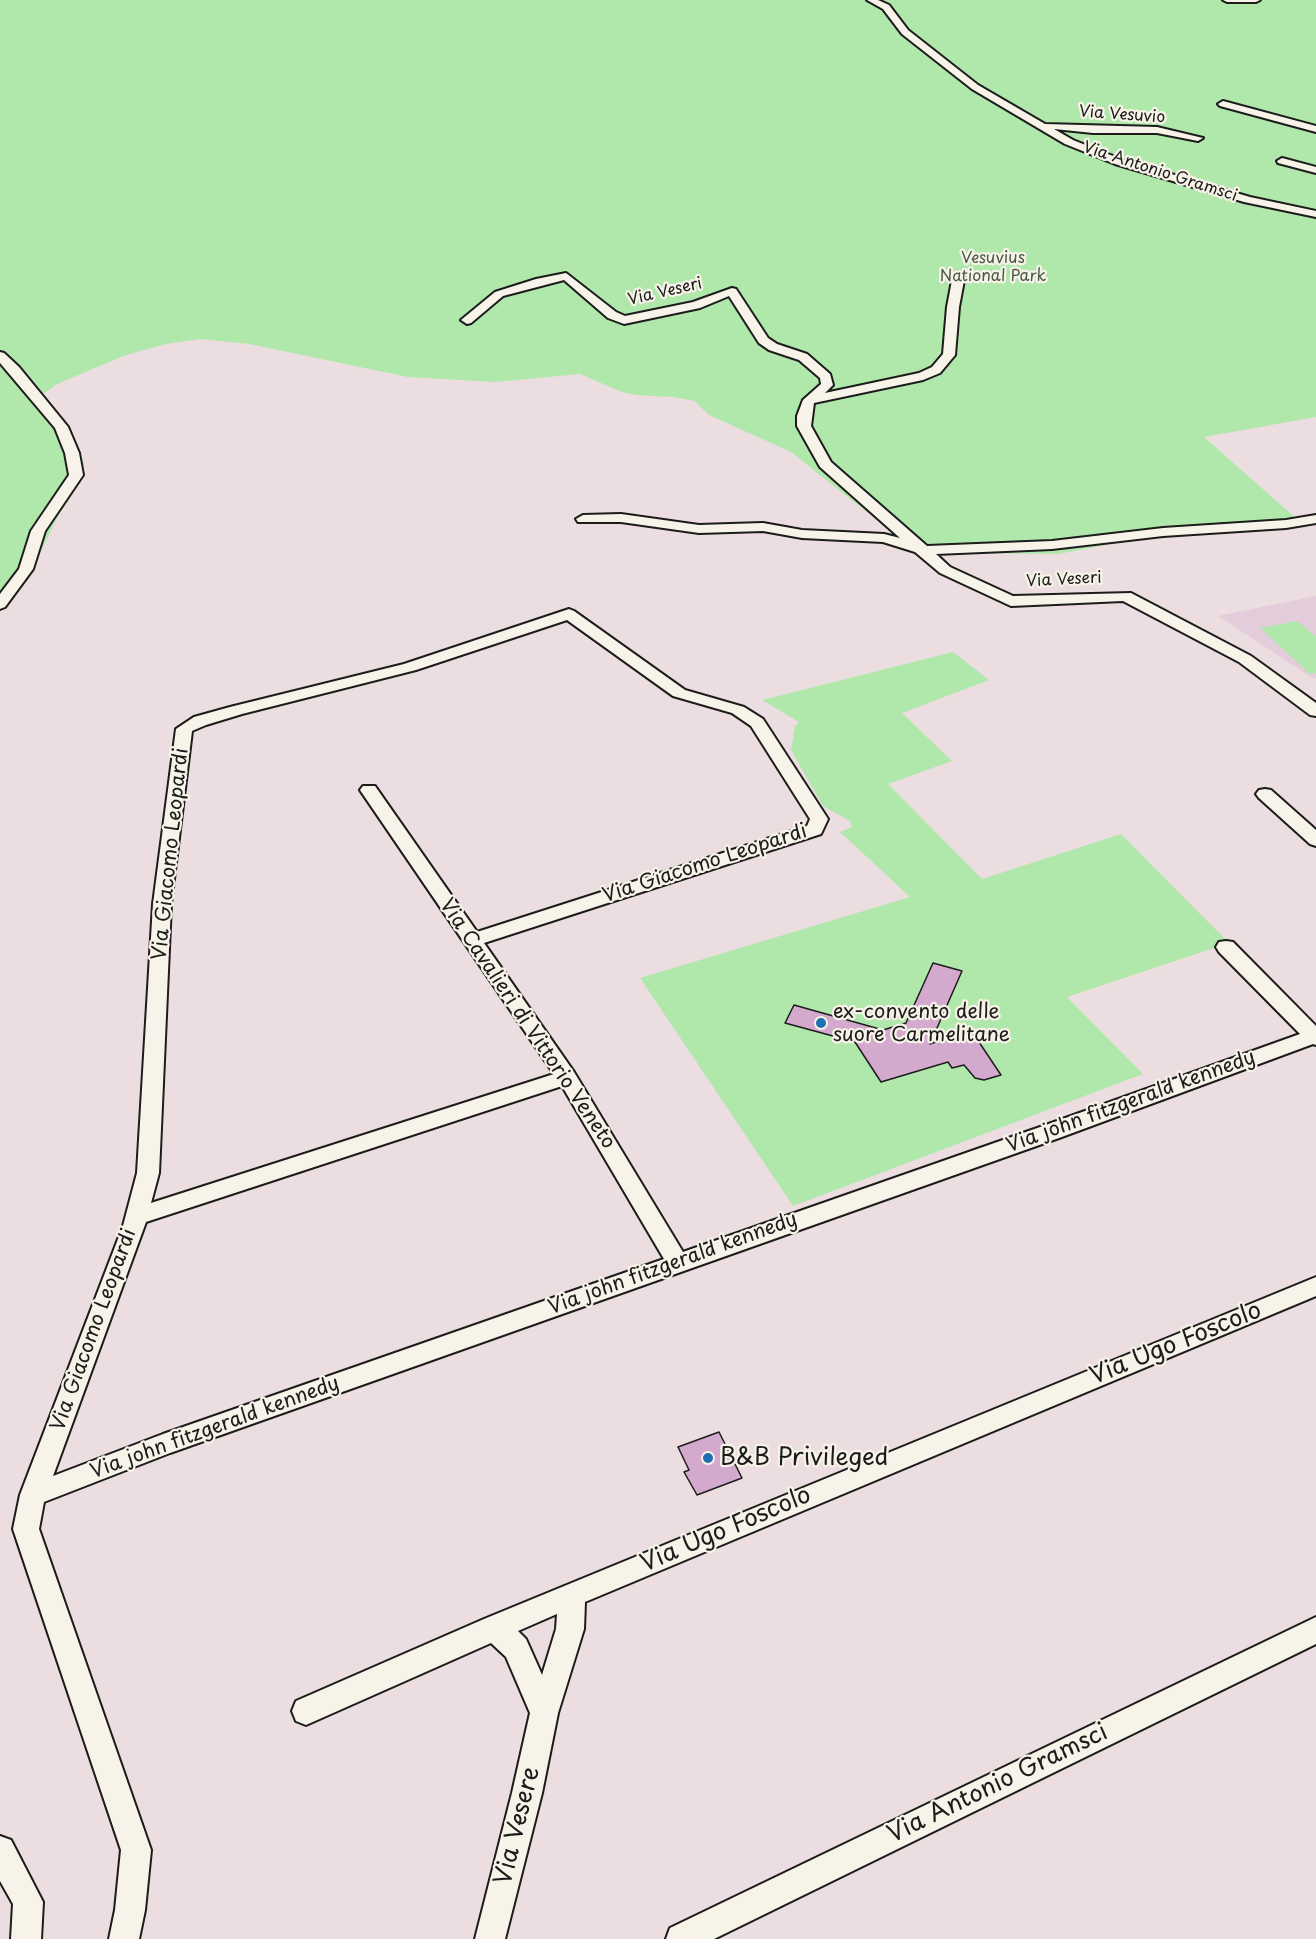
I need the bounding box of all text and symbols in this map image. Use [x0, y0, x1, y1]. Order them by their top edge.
street label: Via Vesuvio [1078, 102, 1166, 128]
street label: Via Antonio Gramsci [1081, 138, 1239, 206]
park label: Vesuvius National Park [940, 249, 1046, 287]
street label: Via Veseri [626, 274, 704, 310]
street label: Via Veseri [1026, 568, 1102, 592]
street label: Via Giacomo Leopardi [148, 747, 194, 961]
street label: Via Giacomo Leopardi [600, 820, 810, 908]
street label: Via Cavalieri di Vittorio Veneto [434, 894, 620, 1154]
place label: ex-convento delle suore Carmelitane [833, 1000, 1010, 1047]
marker: ex-convento delle suore Carmelitane [814, 1016, 828, 1030]
street label: Via john fitzgerald kennedy [1003, 1046, 1259, 1158]
street label: Via john fitzgerald kennedy [545, 1208, 801, 1320]
street label: Via Giacomo Leopardi [46, 1226, 142, 1434]
street label: Via Ugo Foscolo [1086, 1296, 1266, 1392]
street label: Via john fitzgerald kennedy [87, 1372, 343, 1484]
place label: B&B Privileged [720, 1444, 888, 1472]
marker: B&B Privileged [701, 1451, 715, 1465]
street label: Via Ugo Foscolo [636, 1481, 816, 1579]
street label: Via Antonio Gramsci [883, 1718, 1113, 1850]
street label: Via Vesere [489, 1764, 547, 1888]

